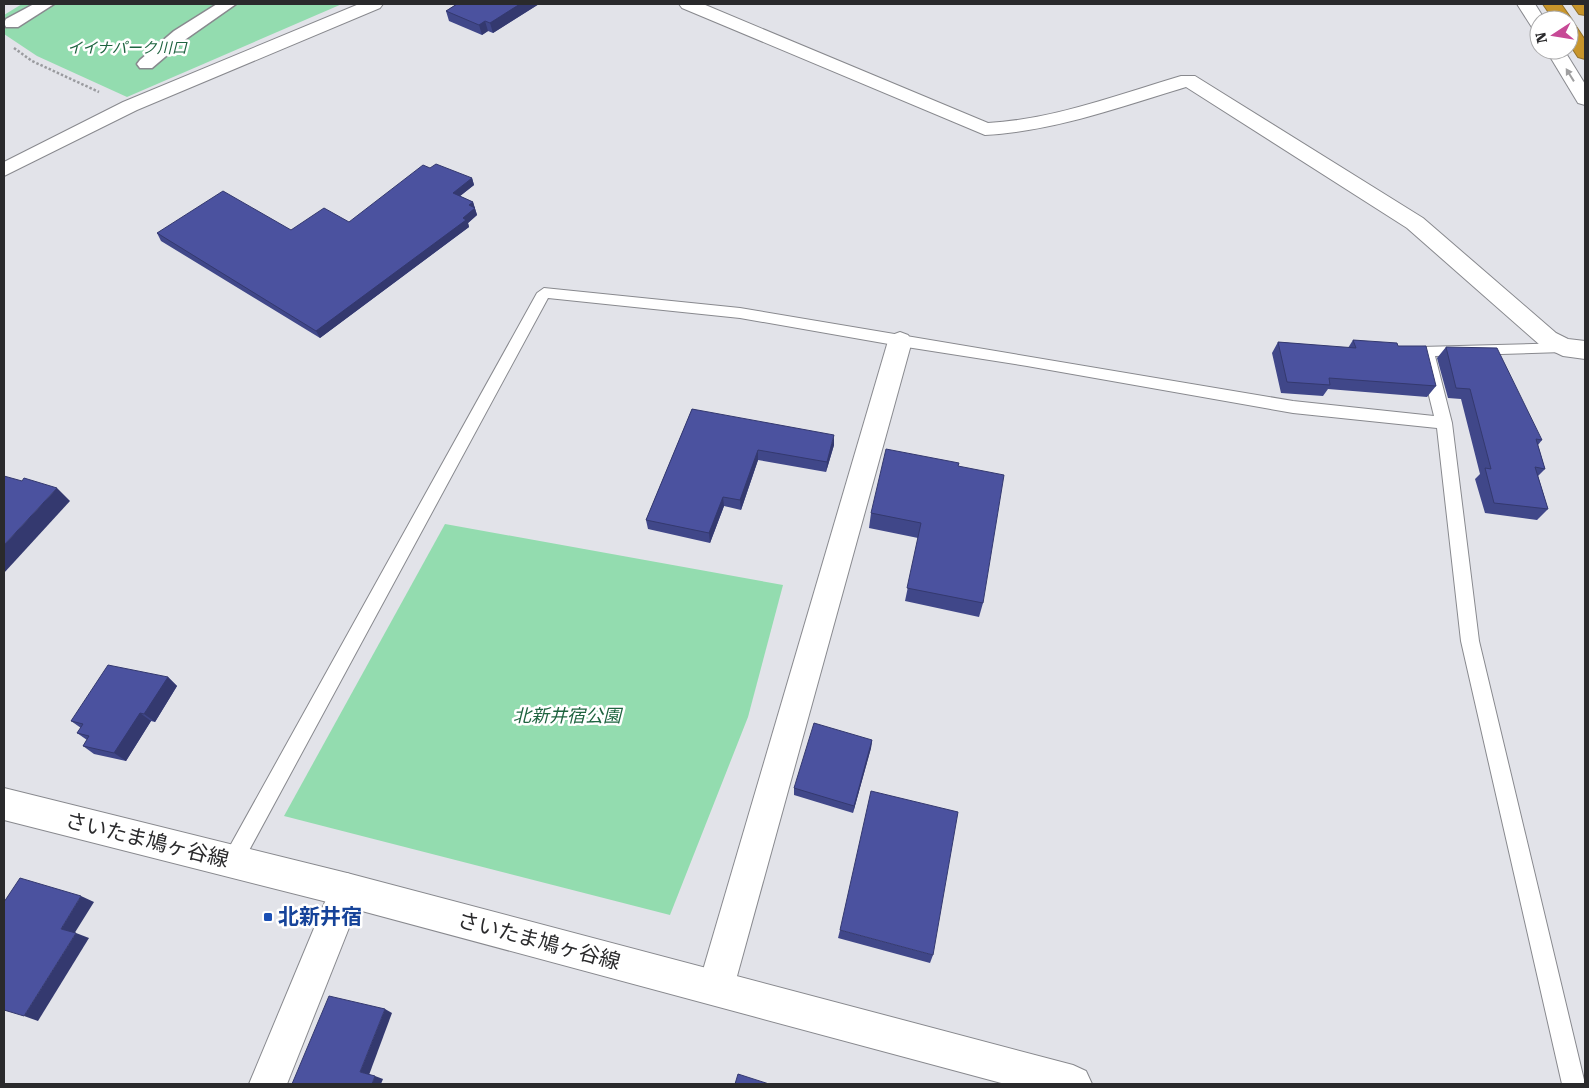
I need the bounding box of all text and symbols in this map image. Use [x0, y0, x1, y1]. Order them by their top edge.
north arrow [1529, 10, 1579, 60]
text: N [1532, 31, 1550, 45]
park label: イイナパーク川口 [67, 39, 188, 57]
one-way arrow [1565, 68, 1575, 81]
park label: 北新井宿公園 [513, 705, 624, 726]
street label: さいたま鳩ヶ谷線 [63, 808, 231, 872]
place label: 北新井宿 [278, 905, 362, 929]
street label: さいたま鳩ヶ谷線 [455, 908, 623, 974]
marker: 北新井宿 [262, 911, 274, 923]

